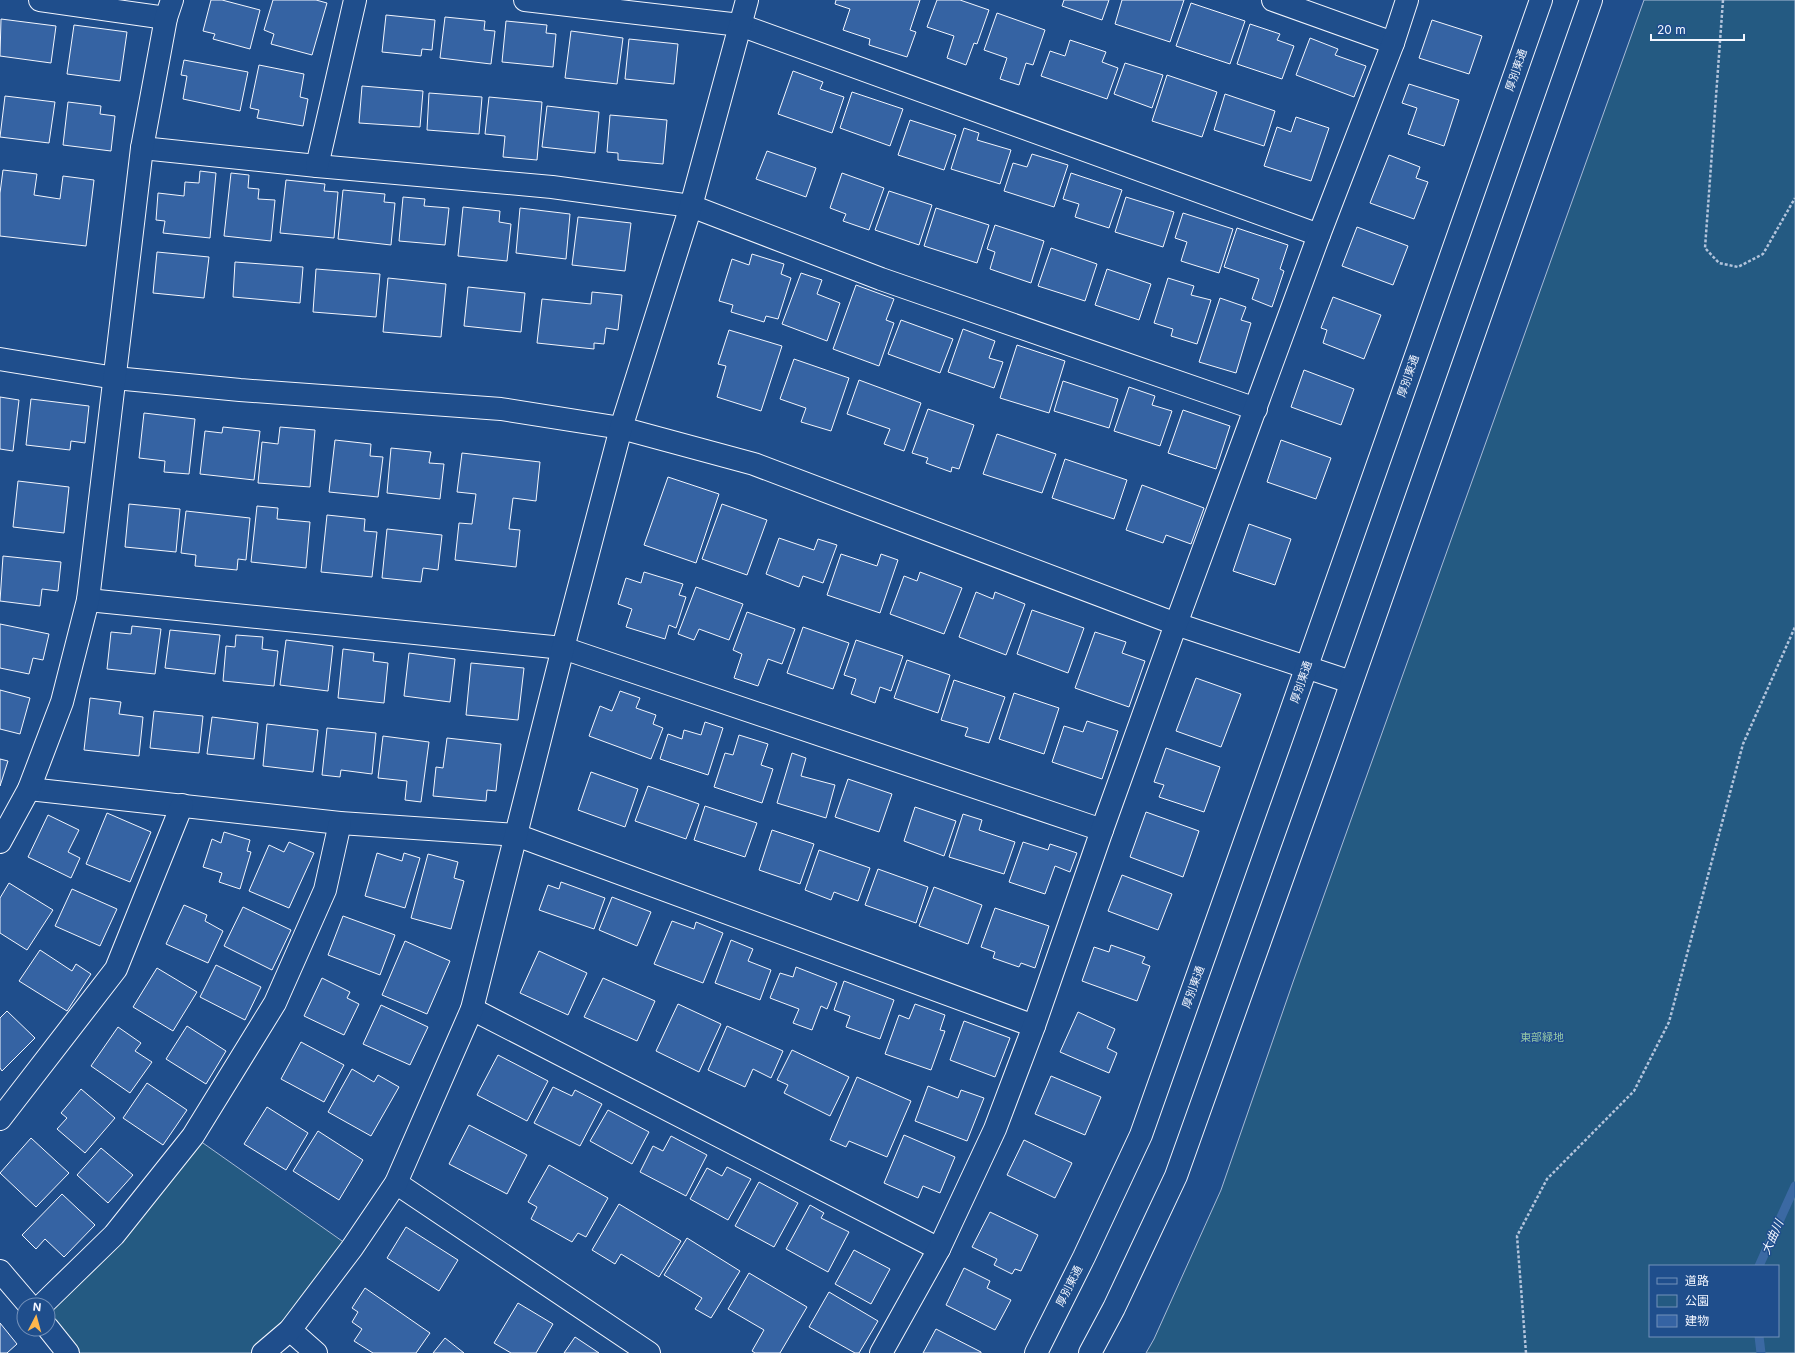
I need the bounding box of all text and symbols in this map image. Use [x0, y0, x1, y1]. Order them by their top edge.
scale bar [1651, 16, 1744, 42]
text: 20 m [1657, 22, 1686, 37]
street label: 厚別東通 [1502, 47, 1530, 93]
street label: 厚別東通 [1394, 353, 1422, 399]
street label: 厚別東通 [1287, 659, 1315, 705]
street label: 厚別東通 [1179, 964, 1207, 1010]
park label: 東部緑地 [1520, 1030, 1564, 1044]
water label: 大曲川 [1758, 1216, 1787, 1257]
street label: 厚別東通 [1053, 1263, 1085, 1309]
legend [1649, 1265, 1779, 1337]
text: 道路 [1685, 1273, 1709, 1288]
text: 公園 [1685, 1293, 1709, 1308]
north arrow [16, 1297, 56, 1337]
text: N [32, 1300, 42, 1314]
text: 建物 [1685, 1313, 1709, 1328]

